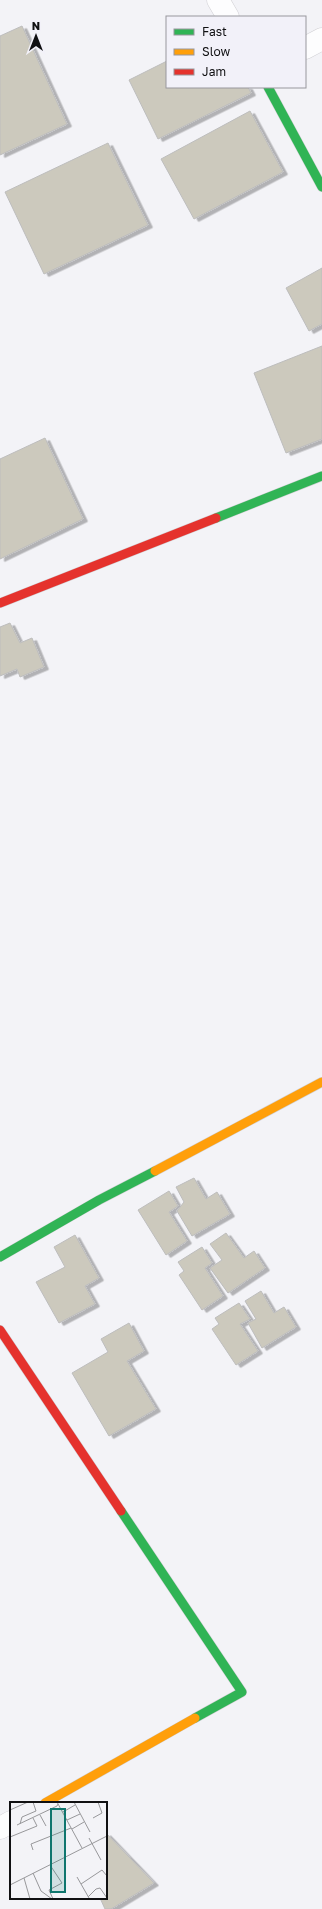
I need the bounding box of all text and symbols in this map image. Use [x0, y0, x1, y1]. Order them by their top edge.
north arrow [16, 16, 56, 56]
legend [166, 16, 306, 88]
text: N [32, 19, 40, 32]
text: Fast [202, 24, 227, 39]
text: Slow [202, 44, 230, 59]
text: Jam [202, 64, 226, 79]
inset map [10, 1802, 107, 1899]

